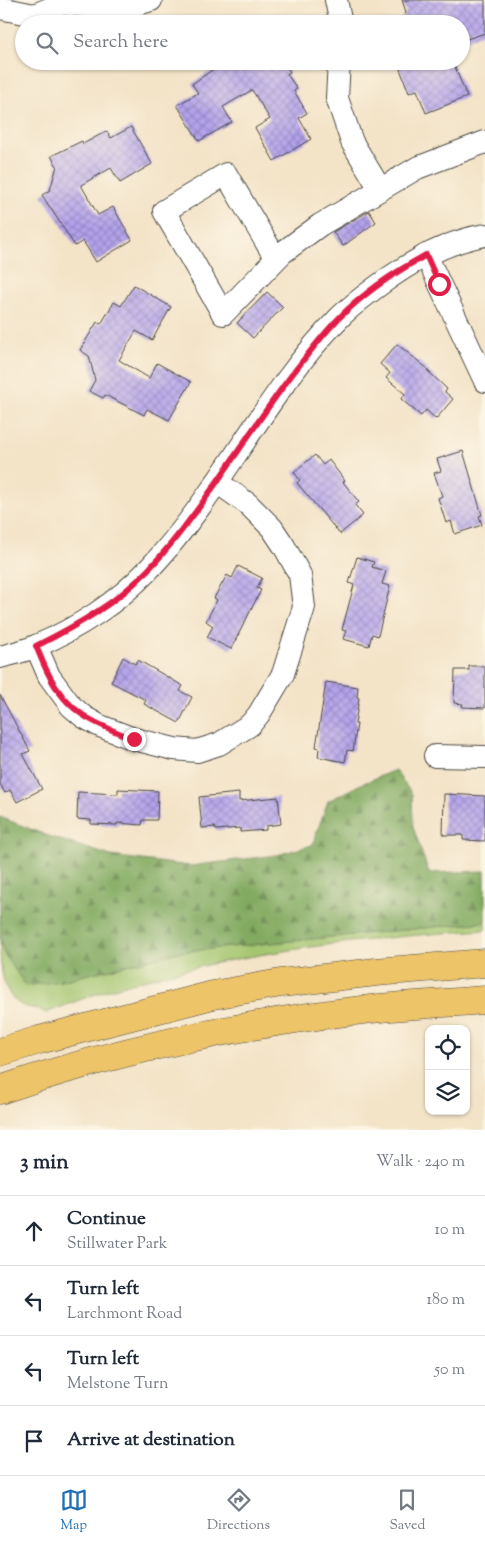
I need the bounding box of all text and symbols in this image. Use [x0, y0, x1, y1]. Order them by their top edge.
search box [15, 15, 470, 70]
icon: search [33, 29, 61, 57]
text: Search here [73, 29, 168, 56]
route start [428, 273, 451, 296]
route end [123, 728, 146, 751]
map controls [425, 1025, 470, 1115]
button: locate [425, 1025, 470, 1070]
button: layers [425, 1070, 470, 1115]
text: 3 min [20, 1148, 69, 1178]
text: Walk · 240 m [376, 1151, 465, 1174]
text: Continue [67, 1206, 146, 1233]
icon: ahead [20, 1217, 48, 1245]
text: 10 m [435, 1219, 465, 1242]
text: Stillwater Park [67, 1233, 167, 1256]
text: Turn left [67, 1276, 139, 1303]
icon: left [20, 1287, 48, 1315]
text: 180 m [426, 1289, 465, 1312]
text: Larchmont Road [67, 1303, 182, 1326]
text: Turn left [67, 1346, 139, 1373]
icon: left [20, 1357, 48, 1385]
text: 50 m [434, 1359, 465, 1382]
text: Melstone Turn [67, 1373, 169, 1396]
icon: arrive [20, 1427, 48, 1455]
text: Arrive at destination [67, 1427, 235, 1454]
tab: Map [60, 1486, 88, 1536]
tab: Directions [207, 1486, 270, 1536]
tab: Saved [389, 1486, 425, 1536]

